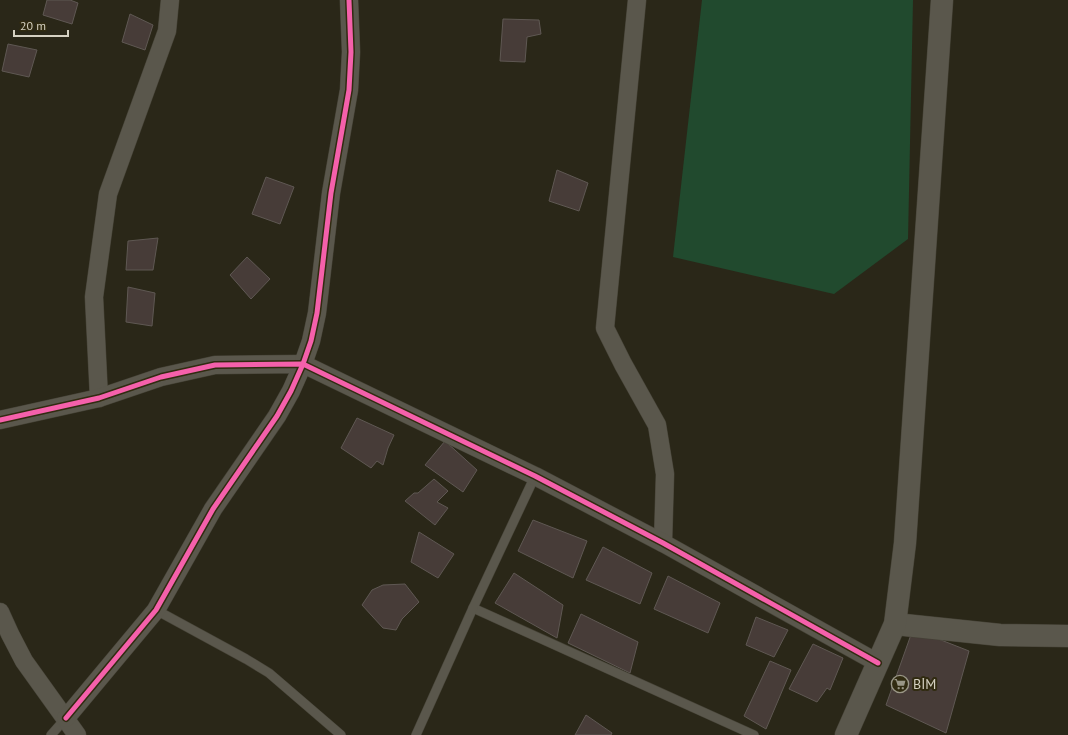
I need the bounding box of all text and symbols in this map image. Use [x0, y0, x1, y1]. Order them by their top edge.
scale bar [14, 12, 68, 38]
text: 20 m [20, 18, 46, 33]
supermarket icon: BİM [890, 674, 910, 694]
place label: BİM [913, 675, 936, 693]

